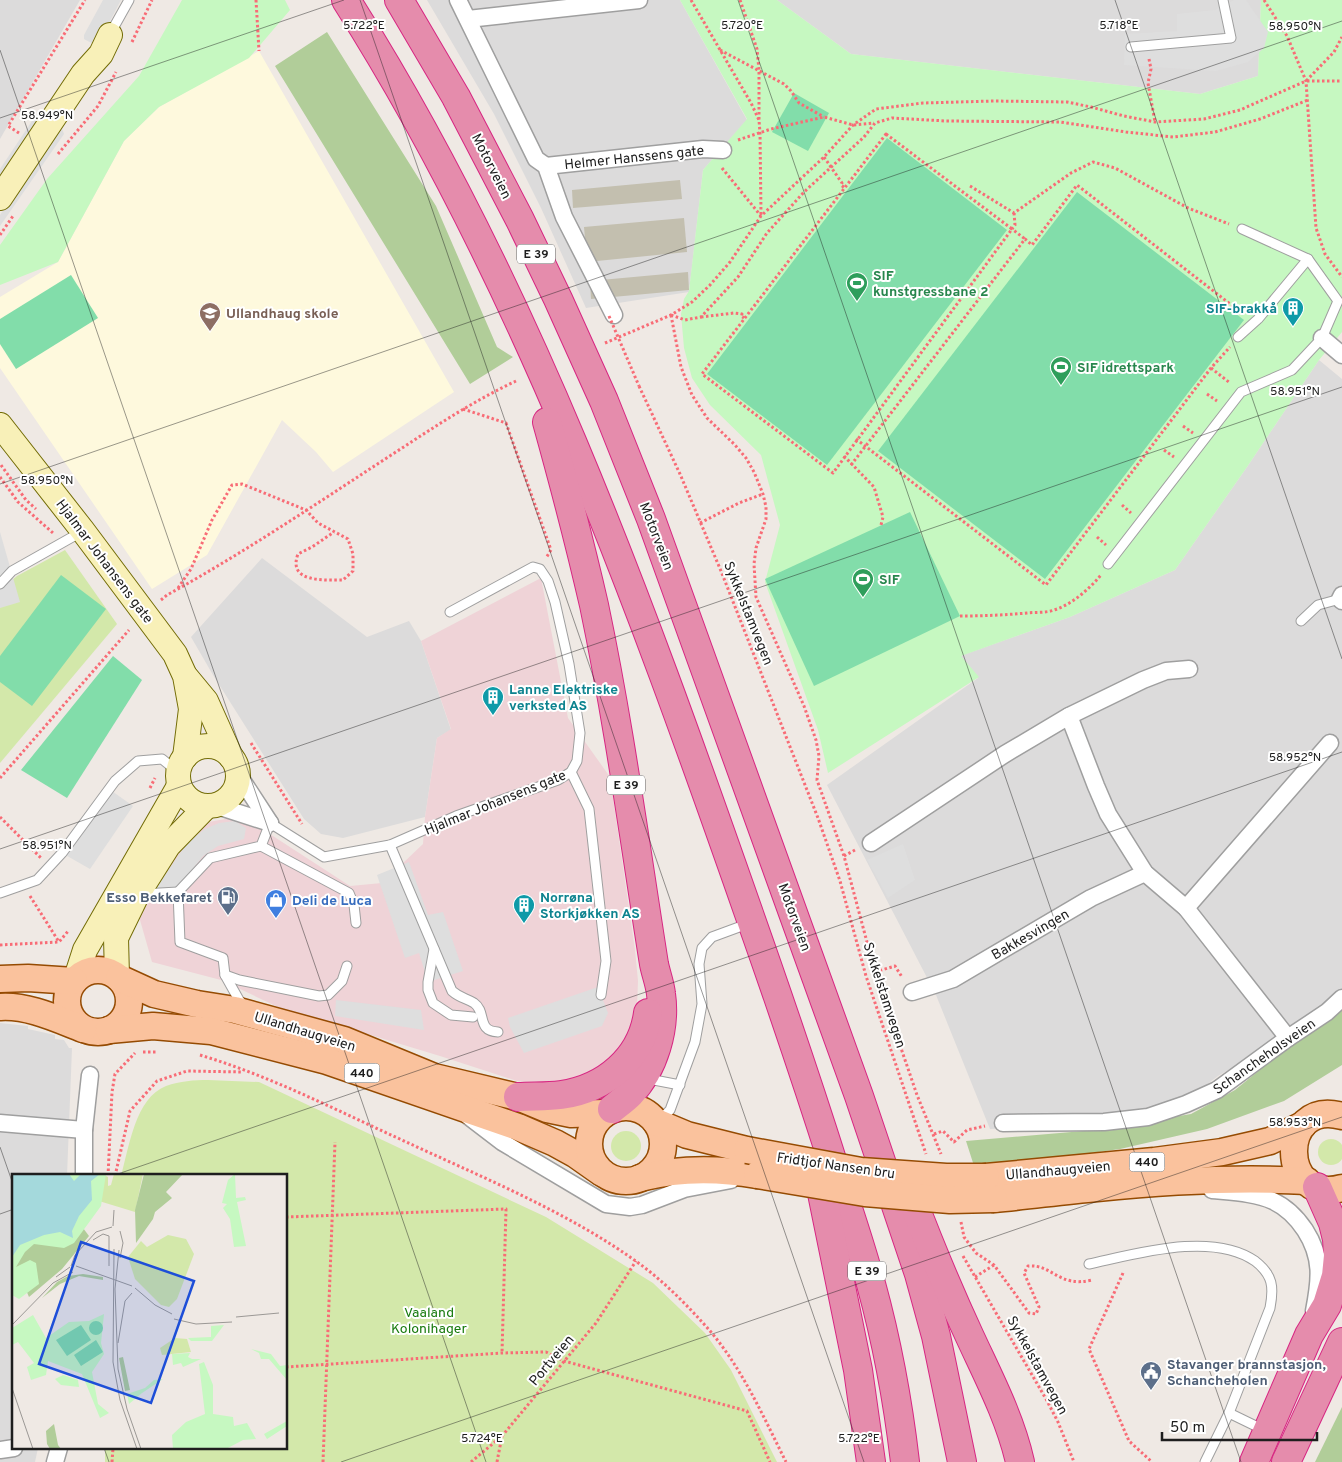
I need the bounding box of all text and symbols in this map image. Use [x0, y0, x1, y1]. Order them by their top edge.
text: 5.722°E [343, 18, 385, 34]
text: 5.720°E [721, 18, 763, 34]
text: 5.718°E [1099, 18, 1139, 34]
text: 58.950°N [1268, 19, 1322, 35]
text: 58.949°N [21, 108, 73, 124]
street label: Motorveien [467, 131, 514, 202]
street label: Helmer Hanssens gate [563, 143, 705, 174]
road number: E 39 [517, 244, 555, 264]
place label: SIF kunstgressbane 2 [873, 268, 989, 301]
sports icon: SIF kunstgressbane 2 [845, 271, 869, 302]
building icon: SIF-brakkå [1281, 296, 1305, 327]
school or university icon: Ullandhaug skole [198, 301, 222, 332]
place label: SIF-brakkå [1206, 301, 1277, 318]
place label: Ullandhaug skole [226, 306, 339, 323]
sports icon: SIF idrettspark [1049, 355, 1073, 386]
place label: SIF idrettspark [1077, 360, 1174, 377]
text: 58.951°N [1270, 384, 1320, 400]
text: 58.950°N [20, 473, 74, 489]
street label: Hjalmar Johansens gate [52, 496, 156, 627]
street label: Motorveien [635, 500, 676, 573]
street label: Sykkelstamvegen [719, 559, 776, 668]
sports icon: SIF [851, 567, 875, 598]
place label: SIF [879, 572, 900, 589]
place label: Lanne Elektriske verksted AS [509, 682, 618, 715]
building icon: Lanne Elektriske verksted AS [481, 685, 505, 716]
text: 58.952°N [1269, 750, 1321, 766]
street label: Hjalmar Johansens gate [422, 767, 569, 840]
road number: E 39 [607, 776, 645, 794]
text: 58.951°N [22, 838, 72, 854]
street label: Motorveien [773, 881, 814, 954]
fuel station icon: Esso Bekkefaret [216, 885, 240, 916]
shop icon: Deli de Luca [264, 888, 288, 919]
place label: Esso Bekkefaret [106, 890, 212, 907]
place label: Norrøna Storkjøkken AS [540, 890, 640, 923]
place label: Deli de Luca [292, 893, 372, 910]
building icon: Norrøna Storkjøkken AS [512, 893, 536, 924]
street label: Bakkesvingen [989, 906, 1073, 964]
street label: Sykkelstamvegen [858, 940, 909, 1051]
street label: Ullandhaugveien [252, 1009, 357, 1056]
street label: Schancheholsveien [1210, 1016, 1319, 1099]
road number: 440 [344, 1064, 380, 1082]
text: 58.953°N [1269, 1115, 1321, 1131]
street label: Fridtjof Nansen bru [776, 1150, 896, 1183]
road number: 440 [1130, 1152, 1164, 1172]
street label: Ullandhaugveien [1005, 1158, 1111, 1185]
inset map [12, 1174, 288, 1450]
road number: E 39 [848, 1262, 886, 1280]
park label: Vaaland Kolonihager [391, 1305, 468, 1338]
street label: Sykkelstamvegen [1002, 1313, 1071, 1418]
street label: Portveien [526, 1332, 578, 1390]
place label: Stavanger brannstasjon, Schancheholen [1167, 1357, 1326, 1390]
public building icon: Stavanger brannstasjon, Schancheholen [1139, 1360, 1163, 1391]
scale bar [1162, 1410, 1317, 1442]
text: 50 m [1170, 1419, 1205, 1438]
text: 5.724°E [461, 1431, 503, 1447]
text: 5.722°E [838, 1431, 880, 1447]

